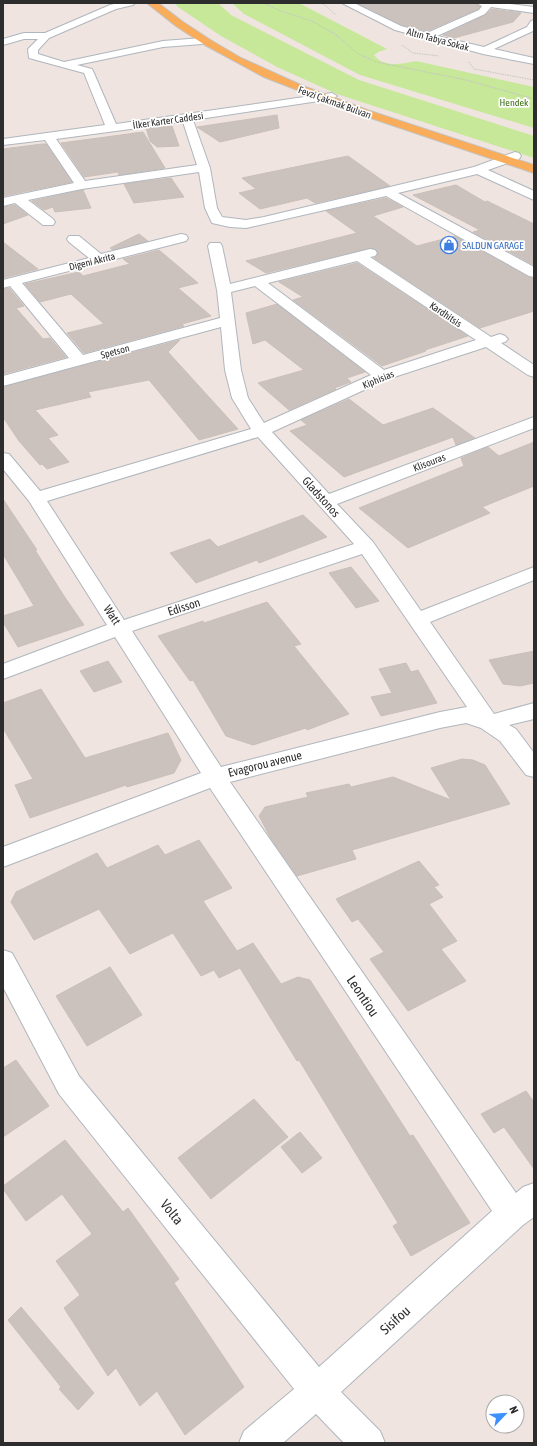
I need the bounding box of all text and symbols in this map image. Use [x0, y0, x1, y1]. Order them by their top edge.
street label: Altın Tabya Sokak [405, 26, 471, 53]
street label: Fevzi Çakmak Bulvarı [297, 84, 373, 121]
park label: Hendek [500, 97, 529, 108]
street label: İlker Karter Caddesi [132, 110, 204, 131]
shop icon: SALDUN GARAGE [439, 235, 459, 255]
place label: SALDUN GARAGE [462, 240, 524, 251]
street label: Digeni Akrita [68, 250, 117, 273]
street label: Kardhitsis [428, 300, 464, 329]
street label: Spetson [99, 342, 131, 361]
street label: Kiphisias [361, 368, 396, 391]
street label: Klisouras [411, 451, 447, 474]
street label: Gladstonos [299, 474, 343, 520]
street label: Edisson [166, 595, 202, 619]
street label: Watt [100, 602, 124, 628]
street label: Evagorou avenue [227, 748, 303, 780]
street label: Leontiou [344, 973, 382, 1019]
street label: Volta [157, 1196, 187, 1228]
street label: Sisifou [377, 1303, 413, 1337]
north arrow [485, 1394, 525, 1434]
text: N [507, 1404, 521, 1415]

